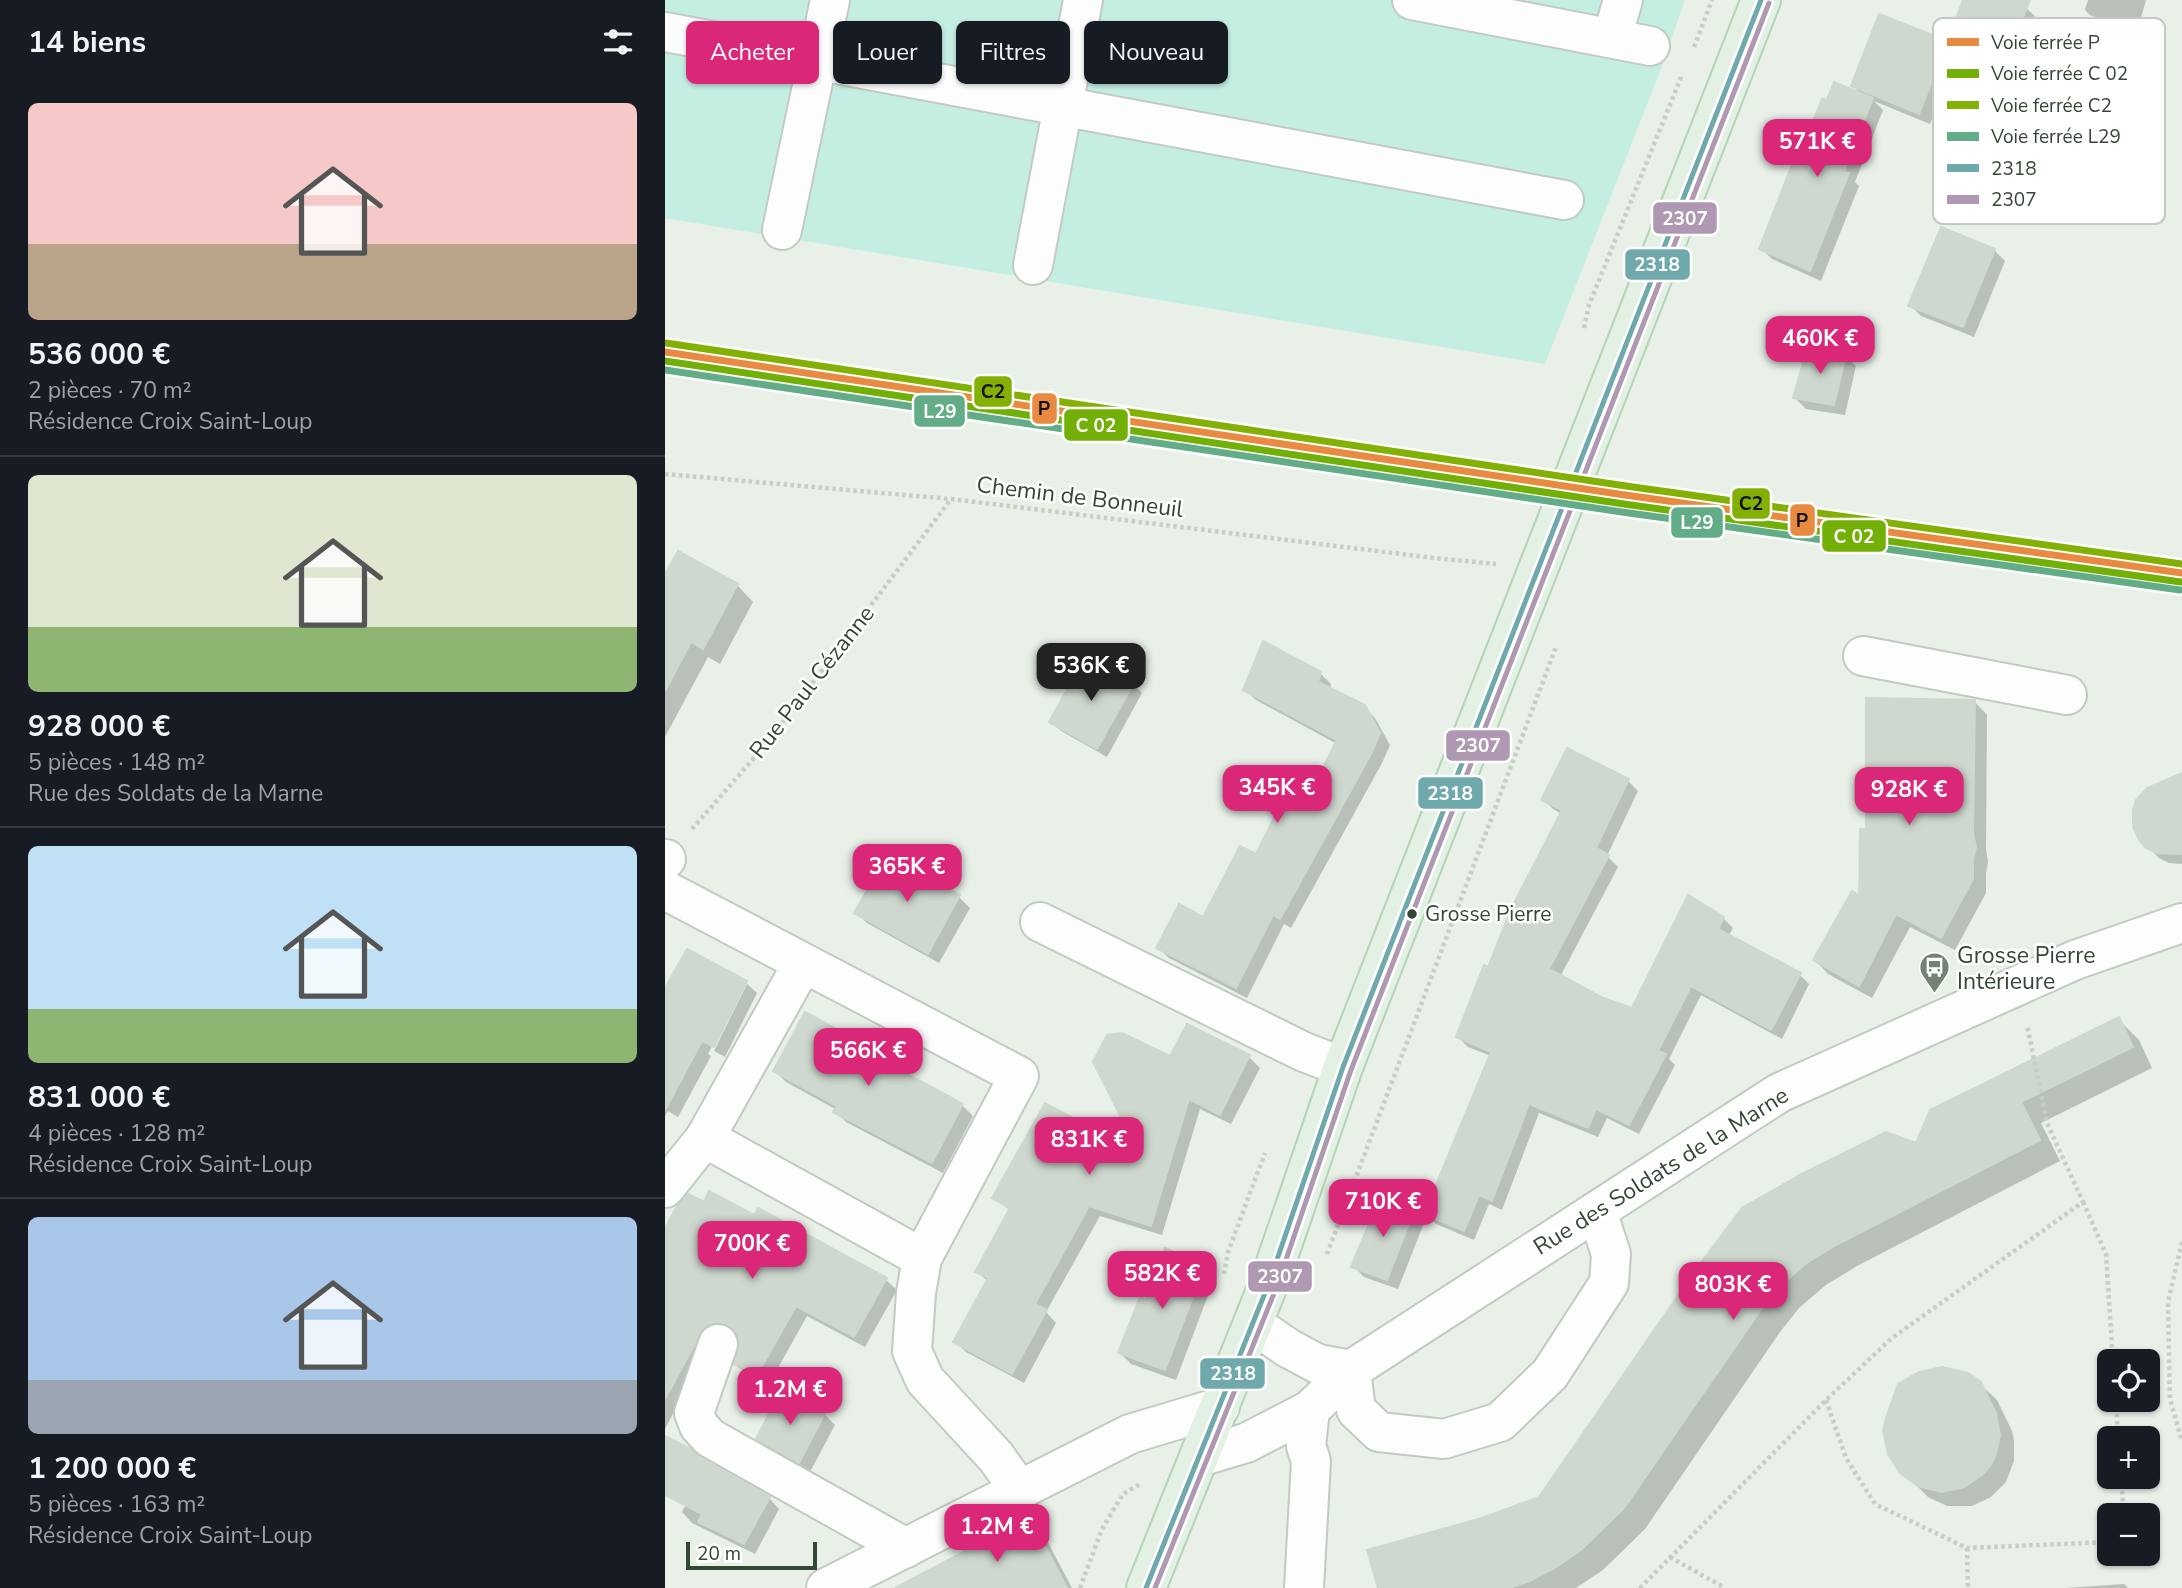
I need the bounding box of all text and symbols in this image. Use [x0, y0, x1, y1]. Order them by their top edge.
legend [1933, 18, 2165, 224]
chip: Acheter [686, 21, 819, 84]
chip: Louer [833, 21, 942, 84]
chip: Filtres [956, 21, 1070, 84]
chip: Nouveau [1084, 21, 1228, 84]
text: 14 biens [28, 22, 146, 63]
icon: filters [599, 23, 637, 61]
text: Voie ferrée P [1990, 30, 2100, 56]
text: Voie ferrée C 02 [1990, 61, 2128, 87]
text: Voie ferrée C2 [1990, 93, 2112, 119]
pin: 571K € [1760, 120, 1874, 179]
text: Voie ferrée L29 [1990, 124, 2121, 150]
text: 571K € [1779, 126, 1855, 157]
icon: home [270, 148, 396, 274]
text: 2318 [1991, 156, 2037, 182]
text: 2307 [1991, 187, 2037, 213]
line badge: 2307 [1652, 201, 1718, 235]
text: 2307 [1662, 206, 1708, 232]
line badge: 2318 [1624, 248, 1691, 281]
text: 2318 [1634, 252, 1680, 278]
pin: 460K € [1763, 316, 1877, 376]
text: 460K € [1782, 323, 1858, 354]
text: 536 000 € [28, 334, 170, 375]
text: 2 pièces · 70 m² [28, 375, 191, 406]
line badge: C2 [973, 375, 1013, 408]
text: C2 [981, 379, 1005, 405]
line badge: P [1031, 392, 1058, 425]
line badge: L29 [913, 394, 966, 428]
text: P [1038, 396, 1050, 422]
text: L29 [923, 399, 957, 425]
text: Résidence Croix Saint-Loup [28, 406, 312, 437]
line badge: C 02 [1063, 408, 1129, 442]
text: C 02 [1076, 413, 1116, 439]
street label: Chemin de Bonneuil [975, 469, 1185, 525]
line badge: C2 [1731, 487, 1771, 520]
text: C2 [1739, 491, 1763, 517]
line badge: P [1789, 503, 1816, 537]
line badge: L29 [1670, 506, 1724, 539]
text: P [1796, 508, 1808, 534]
text: L29 [1680, 510, 1714, 536]
line badge: C 02 [1821, 519, 1887, 553]
icon: home [270, 520, 396, 646]
text: C 02 [1834, 524, 1874, 550]
street label: Rue Paul Cézanne [742, 599, 882, 765]
pin: 536K € [1034, 644, 1148, 703]
text: 536K € [1053, 650, 1129, 681]
text: 928 000 € [28, 706, 170, 747]
line badge: 2307 [1445, 729, 1511, 762]
text: 2307 [1455, 733, 1501, 759]
text: 5 pièces · 148 m² [28, 747, 205, 778]
pin: 345K € [1220, 766, 1334, 825]
pin: 928K € [1852, 768, 1966, 827]
text: 345K € [1239, 772, 1315, 803]
text: 928K € [1871, 774, 1947, 805]
line badge: 2318 [1417, 776, 1484, 810]
text: Rue des Soldats de la Marne [28, 778, 323, 809]
text: 2318 [1427, 781, 1473, 807]
pin: 365K € [850, 844, 964, 904]
text: 365K € [869, 851, 945, 882]
icon: home [270, 891, 396, 1017]
place label: Grosse Pierre [1425, 900, 1552, 928]
marker: Grosse Pierre [1405, 907, 1419, 921]
place label: Grosse Pierre Intérieure [1957, 940, 2096, 997]
bus stop icon: Grosse Pierre Intérieure [1917, 951, 1951, 995]
pin: 566K € [811, 1028, 925, 1088]
text: 566K € [830, 1035, 906, 1066]
text: 831 000 € [28, 1077, 170, 1118]
street label: Rue des Soldats de la Marne [1528, 1080, 1794, 1262]
text: 4 pièces · 128 m² [28, 1118, 205, 1149]
pin: 831K € [1032, 1118, 1146, 1177]
text: 831K € [1051, 1124, 1127, 1155]
text: Résidence Croix Saint-Loup [28, 1149, 312, 1180]
pin: 710K € [1326, 1180, 1440, 1239]
text: 710K € [1345, 1186, 1421, 1217]
pin: 700K € [695, 1222, 809, 1281]
text: 700K € [714, 1228, 790, 1259]
pin: 582K € [1105, 1252, 1219, 1311]
text: 582K € [1124, 1258, 1200, 1289]
line badge: 2307 [1247, 1260, 1313, 1293]
icon: home [270, 1262, 396, 1388]
pin: 803K € [1676, 1262, 1790, 1322]
text: 2307 [1257, 1264, 1303, 1290]
text: 803K € [1695, 1269, 1771, 1300]
map controls [2097, 1349, 2160, 1566]
button: locate [2097, 1349, 2160, 1412]
line badge: 2318 [1199, 1357, 1266, 1390]
text: 2318 [1210, 1361, 1256, 1387]
pin: 1.2M € [733, 1368, 847, 1427]
text: 1.2M € [753, 1374, 827, 1405]
button: + [2097, 1426, 2160, 1489]
text: 1 200 000 € [28, 1448, 196, 1489]
text: 5 pièces · 163 m² [28, 1489, 205, 1520]
button: − [2097, 1503, 2160, 1566]
pin: 1.2M € [940, 1504, 1054, 1564]
text: 1.2M € [960, 1511, 1034, 1542]
text: Résidence Croix Saint-Loup [28, 1520, 312, 1551]
scale bar [686, 1539, 817, 1571]
text: 20 m [697, 1541, 741, 1567]

